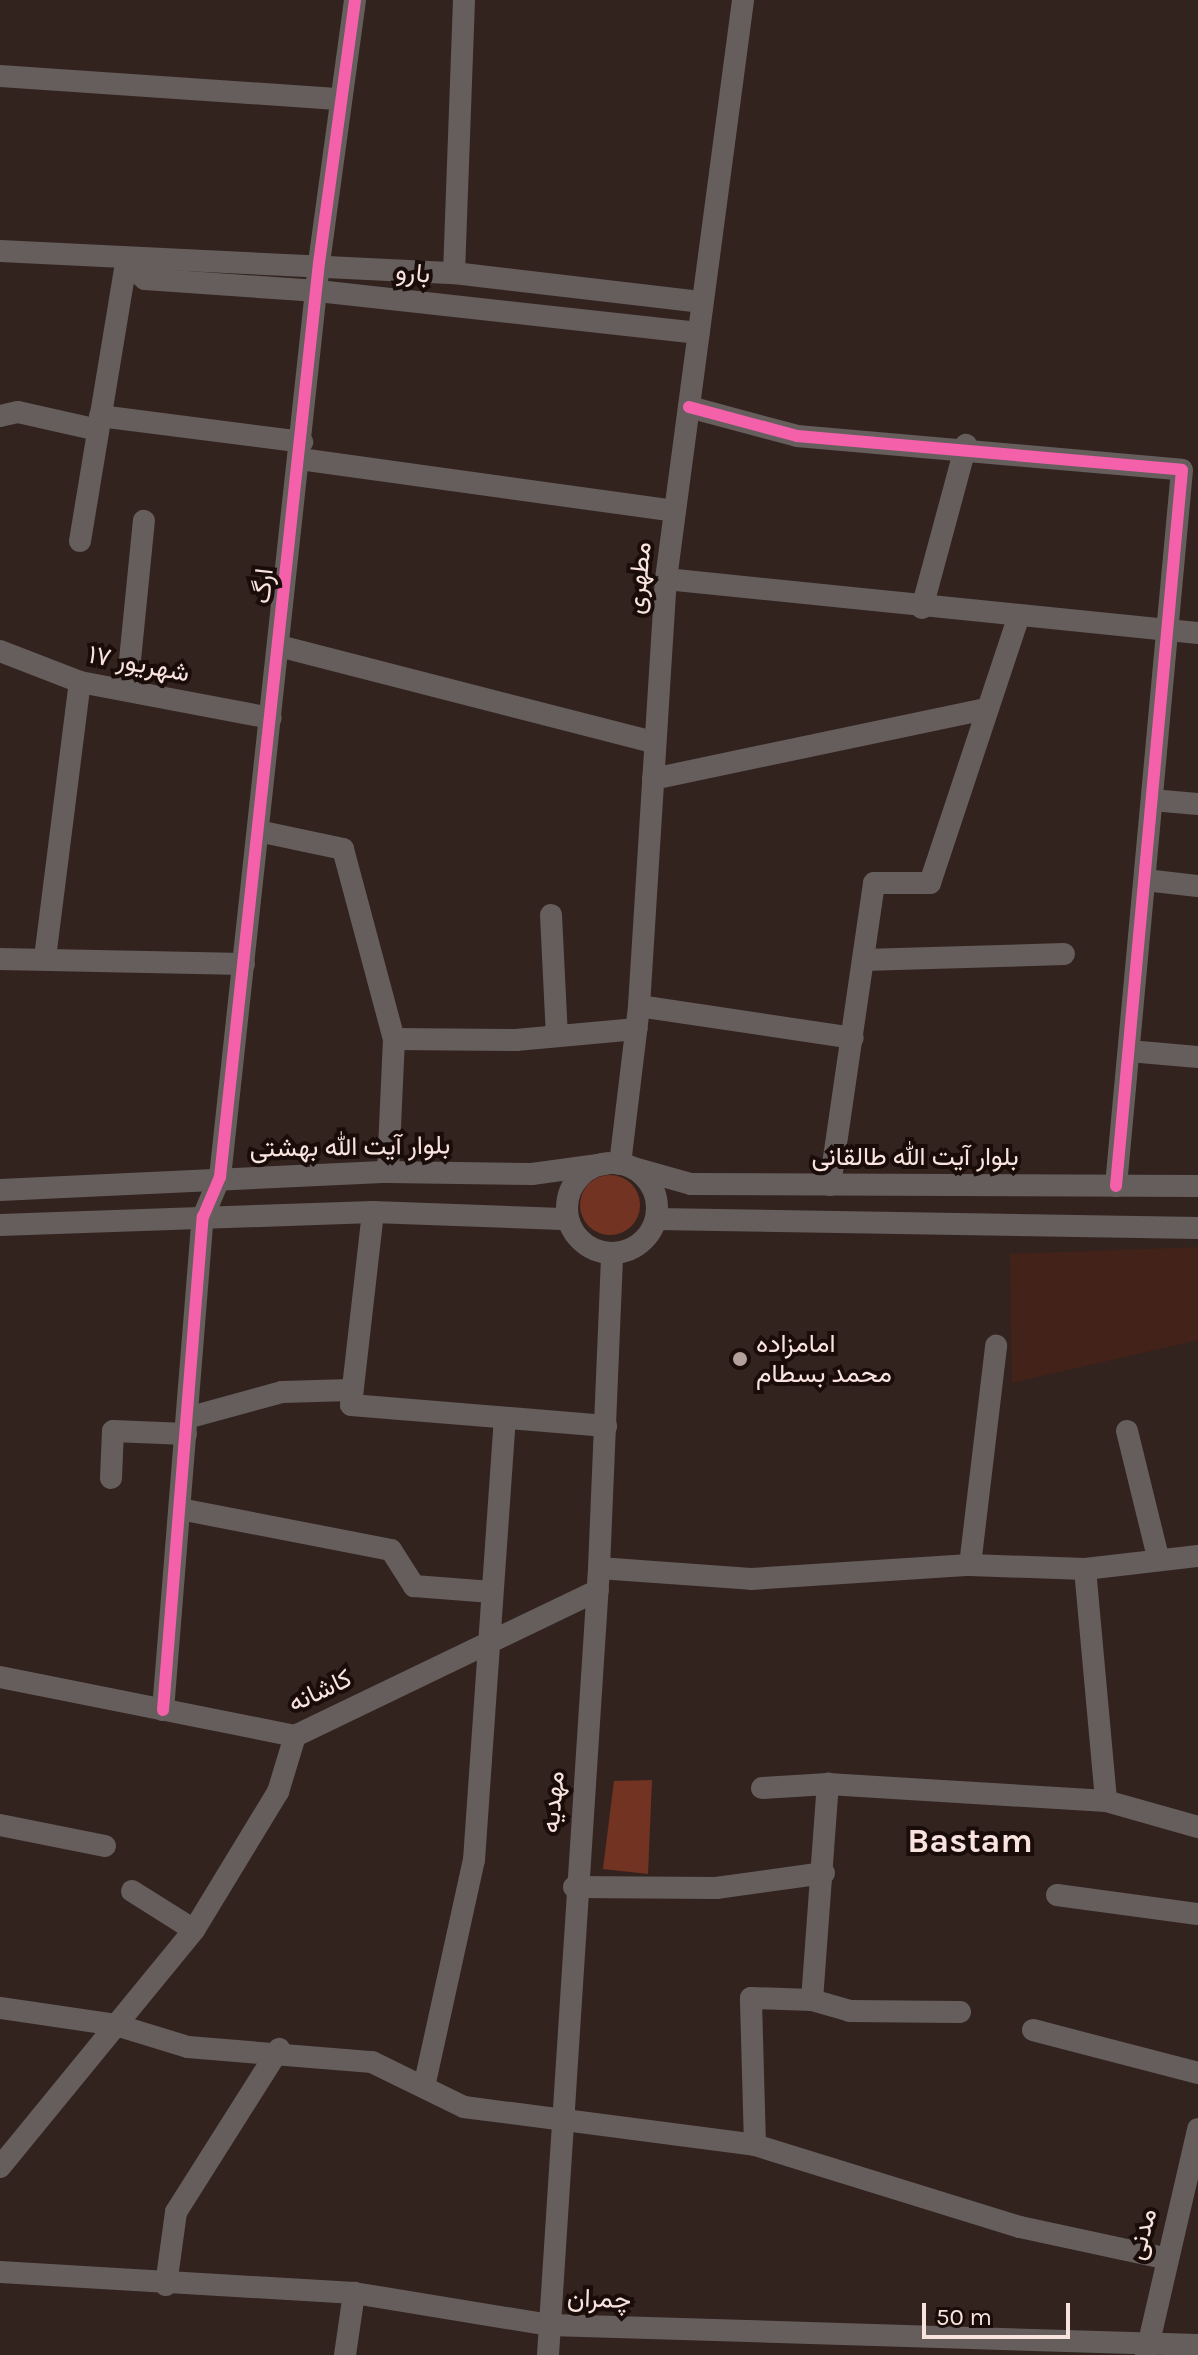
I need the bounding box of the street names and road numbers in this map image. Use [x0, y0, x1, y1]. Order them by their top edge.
street label: بارو [394, 256, 432, 290]
street label: مطهری [620, 540, 658, 616]
street label: ارگ [246, 567, 280, 605]
street label: ۱۷ شهریور [86, 639, 192, 689]
street label: بلوار آیت الله بهشتی [249, 1130, 451, 1164]
street label: بلوار آیت الله طالقانی [811, 1141, 1019, 1173]
street label: کاشانه [283, 1663, 357, 1719]
street label: مهدیه [535, 1770, 571, 1834]
street label: مدنی [1120, 2205, 1164, 2263]
street label: چمران [566, 2282, 632, 2316]

